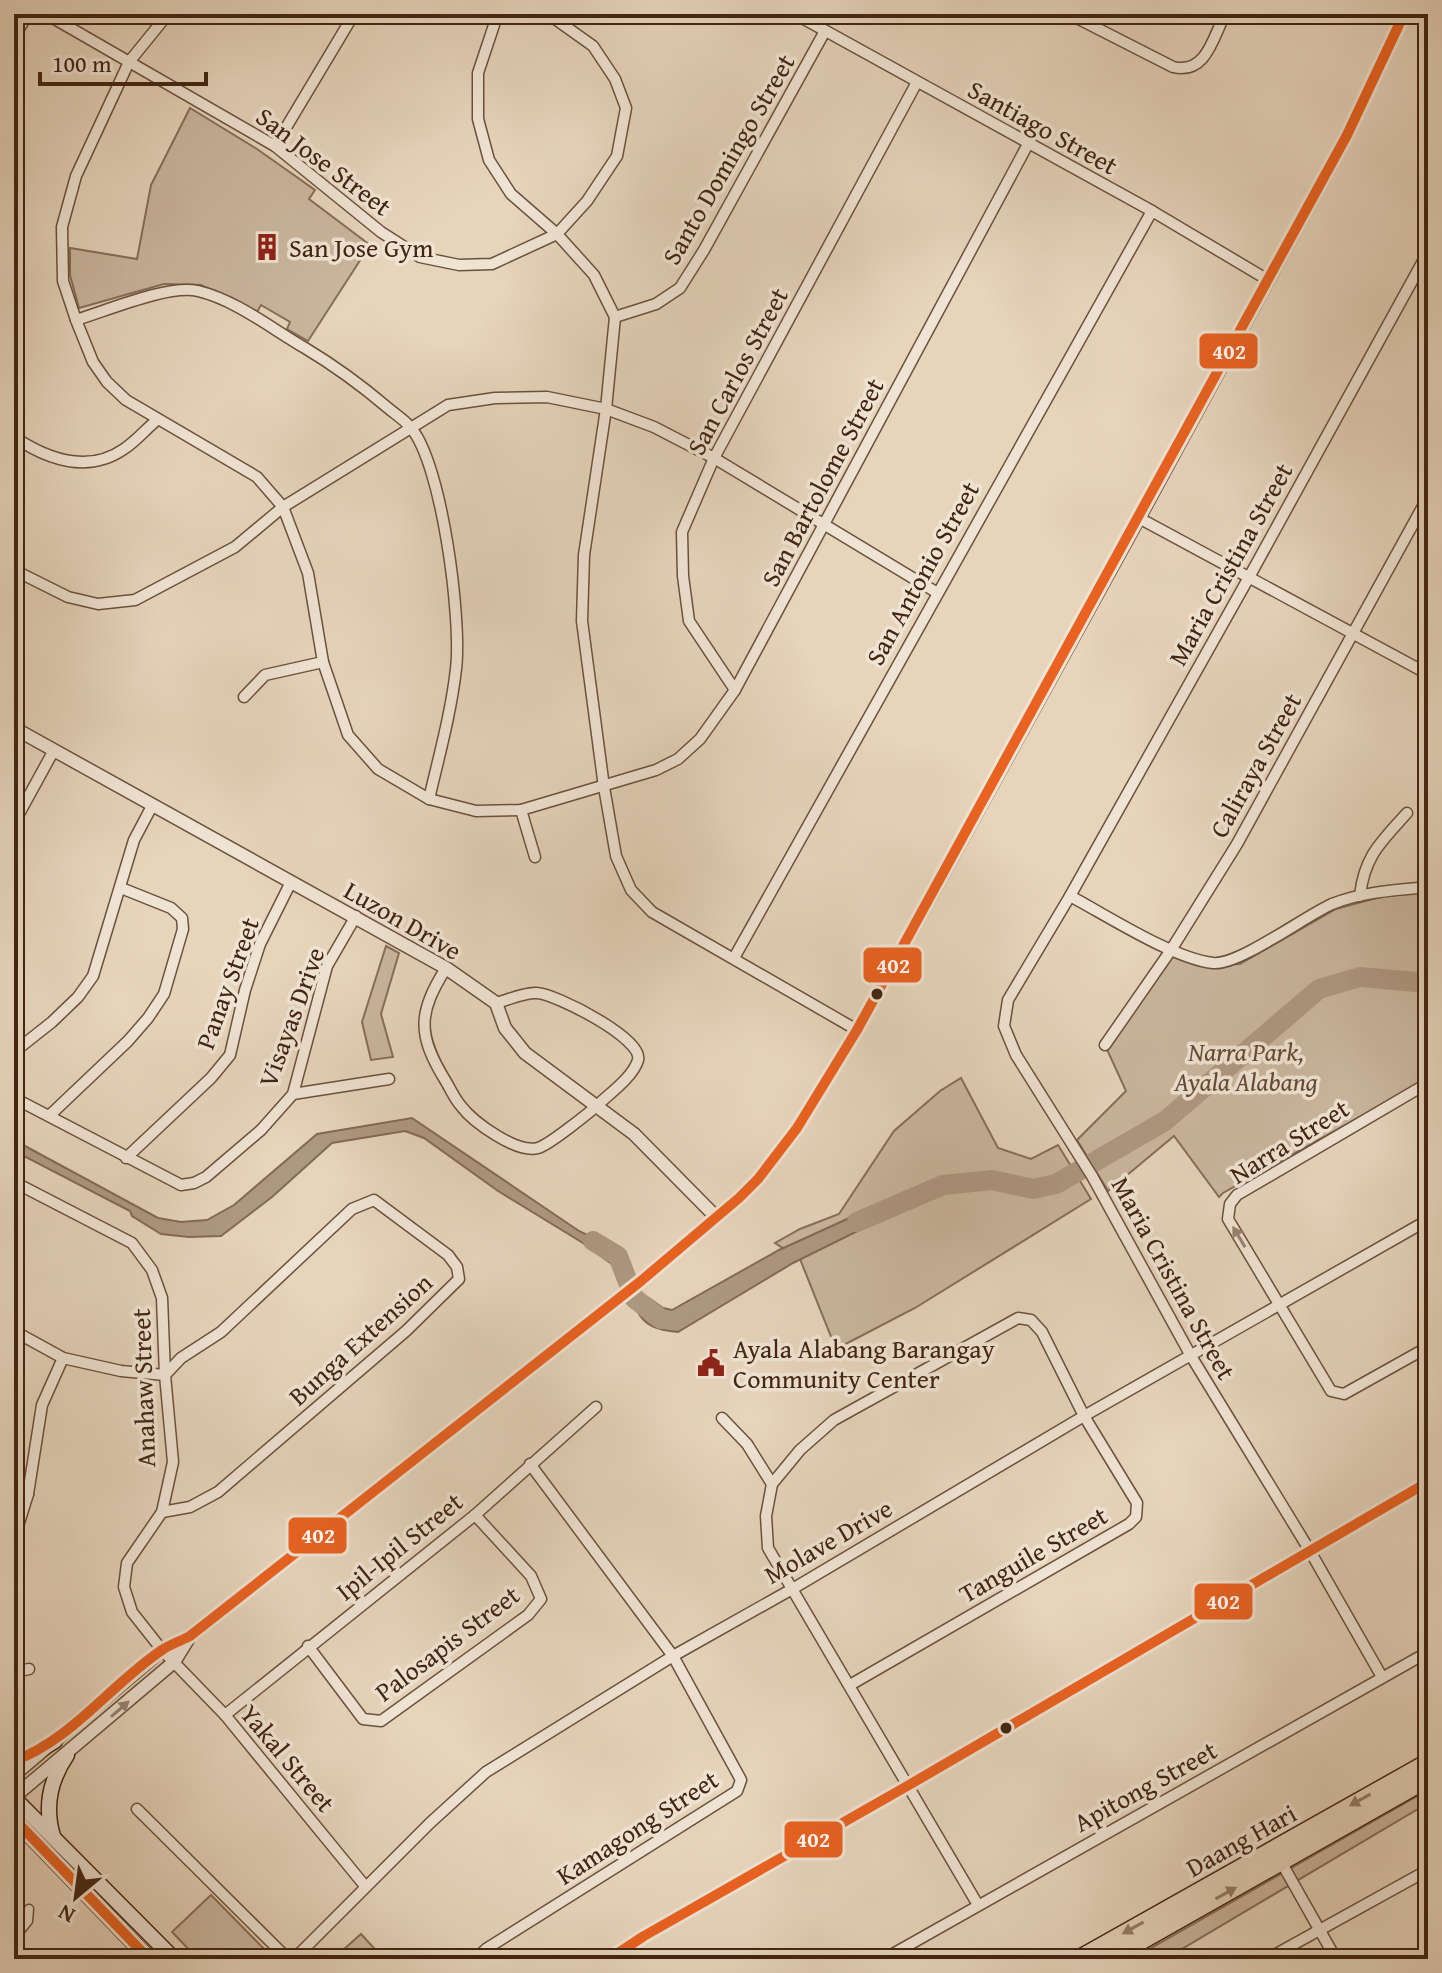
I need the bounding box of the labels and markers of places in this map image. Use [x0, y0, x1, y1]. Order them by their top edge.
place label: San Jose Gym [289, 228, 434, 267]
building icon: San Jose Gym [252, 232, 282, 262]
unlabelled marker [869, 986, 885, 1002]
place label: Ayala Alabang Barangay Community Center [733, 1329, 995, 1398]
public building icon: Ayala Alabang Barangay Community Center [696, 1348, 726, 1378]
unlabelled marker [998, 1720, 1014, 1736]

